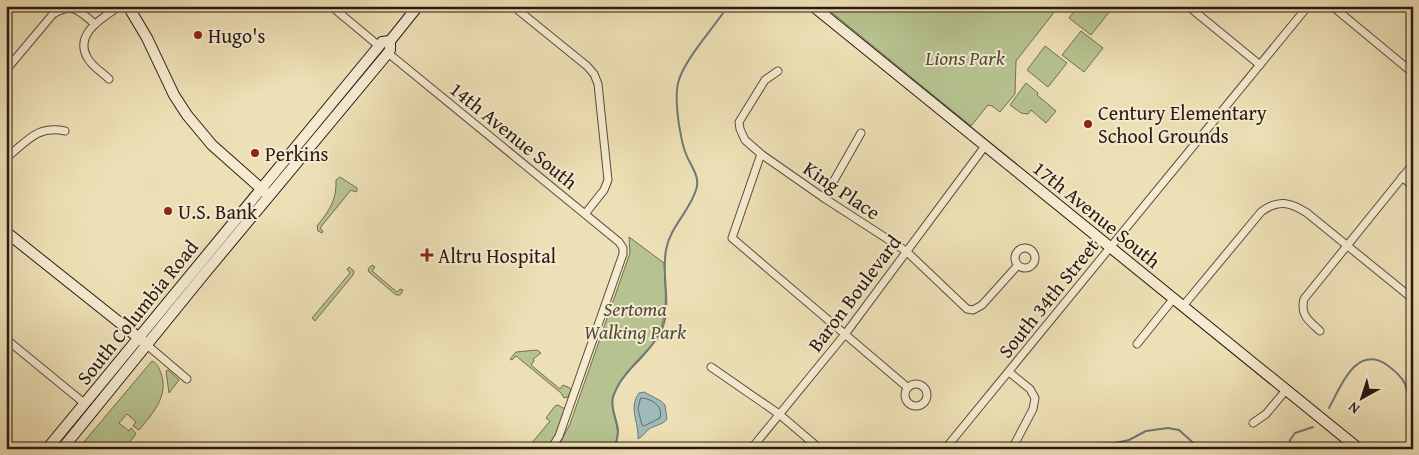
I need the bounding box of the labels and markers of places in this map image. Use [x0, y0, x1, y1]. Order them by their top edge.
place label: Hugo's [208, 21, 265, 50]
marker: Hugo's [192, 29, 204, 41]
place label: Century Elementary School Grounds [1098, 98, 1267, 150]
marker: Century Elementary School Grounds [1082, 118, 1094, 130]
place label: Perkins [265, 139, 328, 168]
marker: Perkins [249, 147, 261, 159]
place label: U.S. Bank [178, 197, 258, 226]
marker: U.S. Bank [162, 205, 174, 217]
place label: Altru Hospital [438, 241, 557, 270]
marker: Altru Hospital [420, 248, 434, 262]

